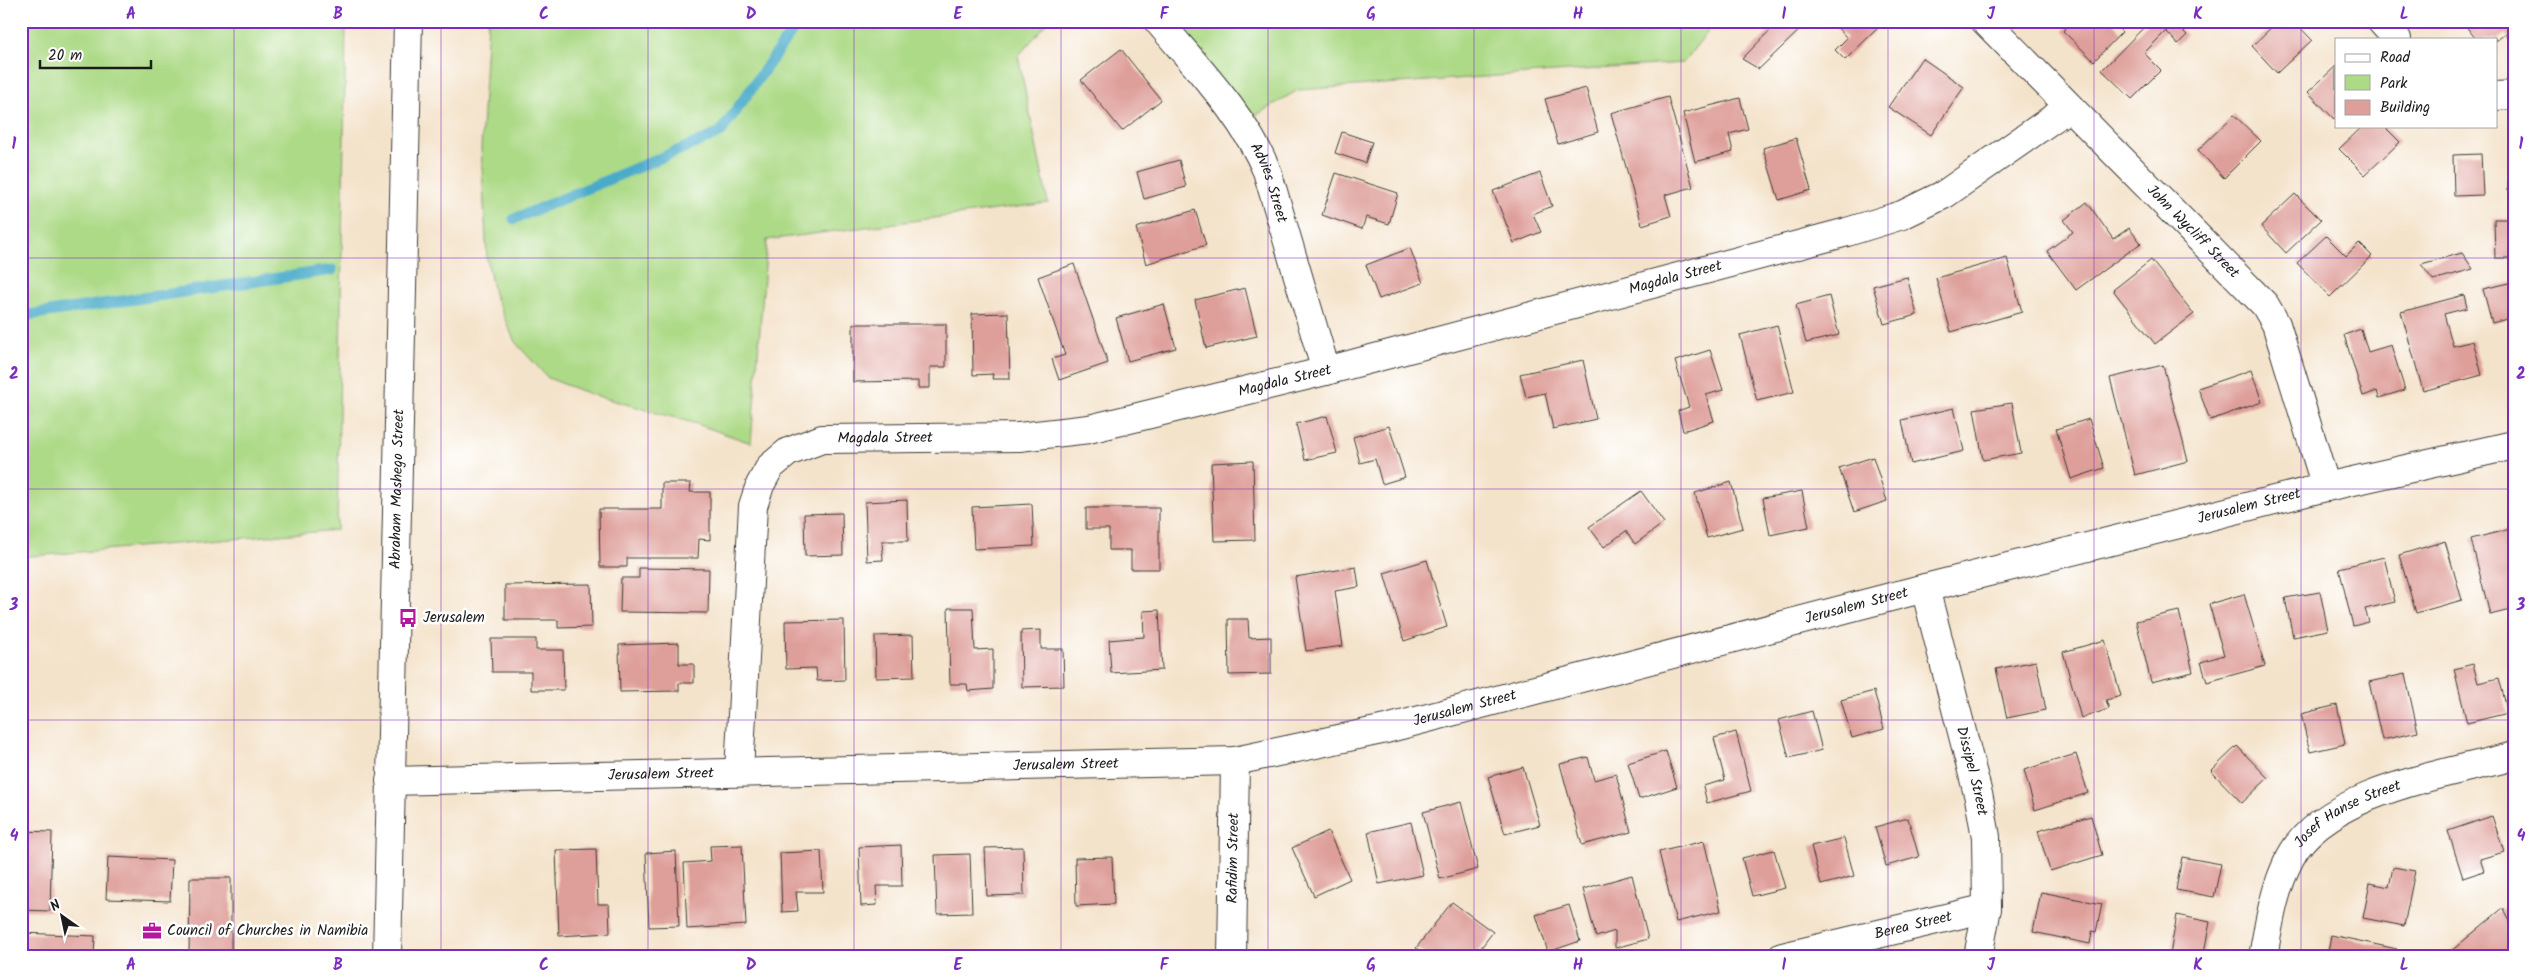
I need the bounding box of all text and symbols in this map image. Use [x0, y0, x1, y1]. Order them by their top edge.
text: A [126, 2, 136, 27]
text: B [333, 2, 343, 27]
text: C [539, 2, 549, 27]
text: D [746, 2, 757, 27]
text: E [954, 2, 964, 27]
text: F [1160, 2, 1170, 27]
text: G [1366, 2, 1376, 27]
text: H [1573, 2, 1583, 27]
text: I [1782, 2, 1787, 27]
text: J [1987, 2, 1996, 27]
text: K [2193, 2, 2203, 27]
text: L [2400, 2, 2408, 27]
scale bar [40, 38, 151, 70]
legend [2335, 38, 2498, 128]
text: 20 m [48, 44, 82, 68]
text: Road [2380, 46, 2411, 70]
text: Park [2380, 72, 2408, 96]
text: Building [2380, 96, 2430, 120]
text: 1 [12, 132, 17, 157]
text: 1 [2519, 132, 2524, 157]
street label: Advies Street [1243, 138, 1294, 226]
street label: John Wycliff Street [2141, 179, 2245, 284]
street label: Magdala Street [1626, 254, 1725, 302]
street label: Magdala Street [1236, 358, 1334, 404]
text: 2 [9, 362, 19, 387]
text: 2 [2516, 362, 2526, 387]
street label: Abraham Mashego Street [384, 409, 411, 569]
street label: Magdala Street [837, 426, 933, 451]
street label: Jerusalem Street [2195, 482, 2304, 531]
street label: Jerusalem Street [1802, 581, 1911, 631]
text: 3 [9, 593, 19, 618]
text: 3 [2516, 593, 2526, 618]
place label: Jerusalem [423, 606, 485, 630]
bus stop icon: Jerusalem [397, 607, 419, 629]
street label: Jerusalem Street [1410, 683, 1519, 733]
street label: Dissipel Street [1949, 724, 1994, 818]
street label: Jerusalem Street [1013, 752, 1119, 778]
street label: Jerusalem Street [608, 761, 714, 788]
street label: Josef Hanse Street [2288, 774, 2404, 853]
street label: Rafidim Street [1221, 812, 1246, 904]
text: 4 [10, 824, 19, 849]
text: 4 [2517, 824, 2526, 849]
north arrow [38, 890, 88, 940]
text: N [46, 894, 65, 918]
street label: Berea Street [1872, 905, 1955, 946]
place label: Council of Churches in Namibia [167, 919, 368, 943]
office icon: Council of Churches in Namibia [141, 920, 163, 942]
text: A [126, 953, 136, 978]
text: B [333, 953, 343, 978]
text: C [539, 953, 549, 978]
text: D [746, 953, 757, 978]
text: E [954, 953, 964, 978]
text: F [1160, 953, 1170, 978]
text: G [1366, 953, 1376, 978]
text: H [1573, 953, 1583, 978]
text: I [1782, 953, 1787, 978]
text: J [1987, 953, 1996, 978]
text: K [2193, 953, 2203, 978]
text: L [2400, 953, 2408, 978]

